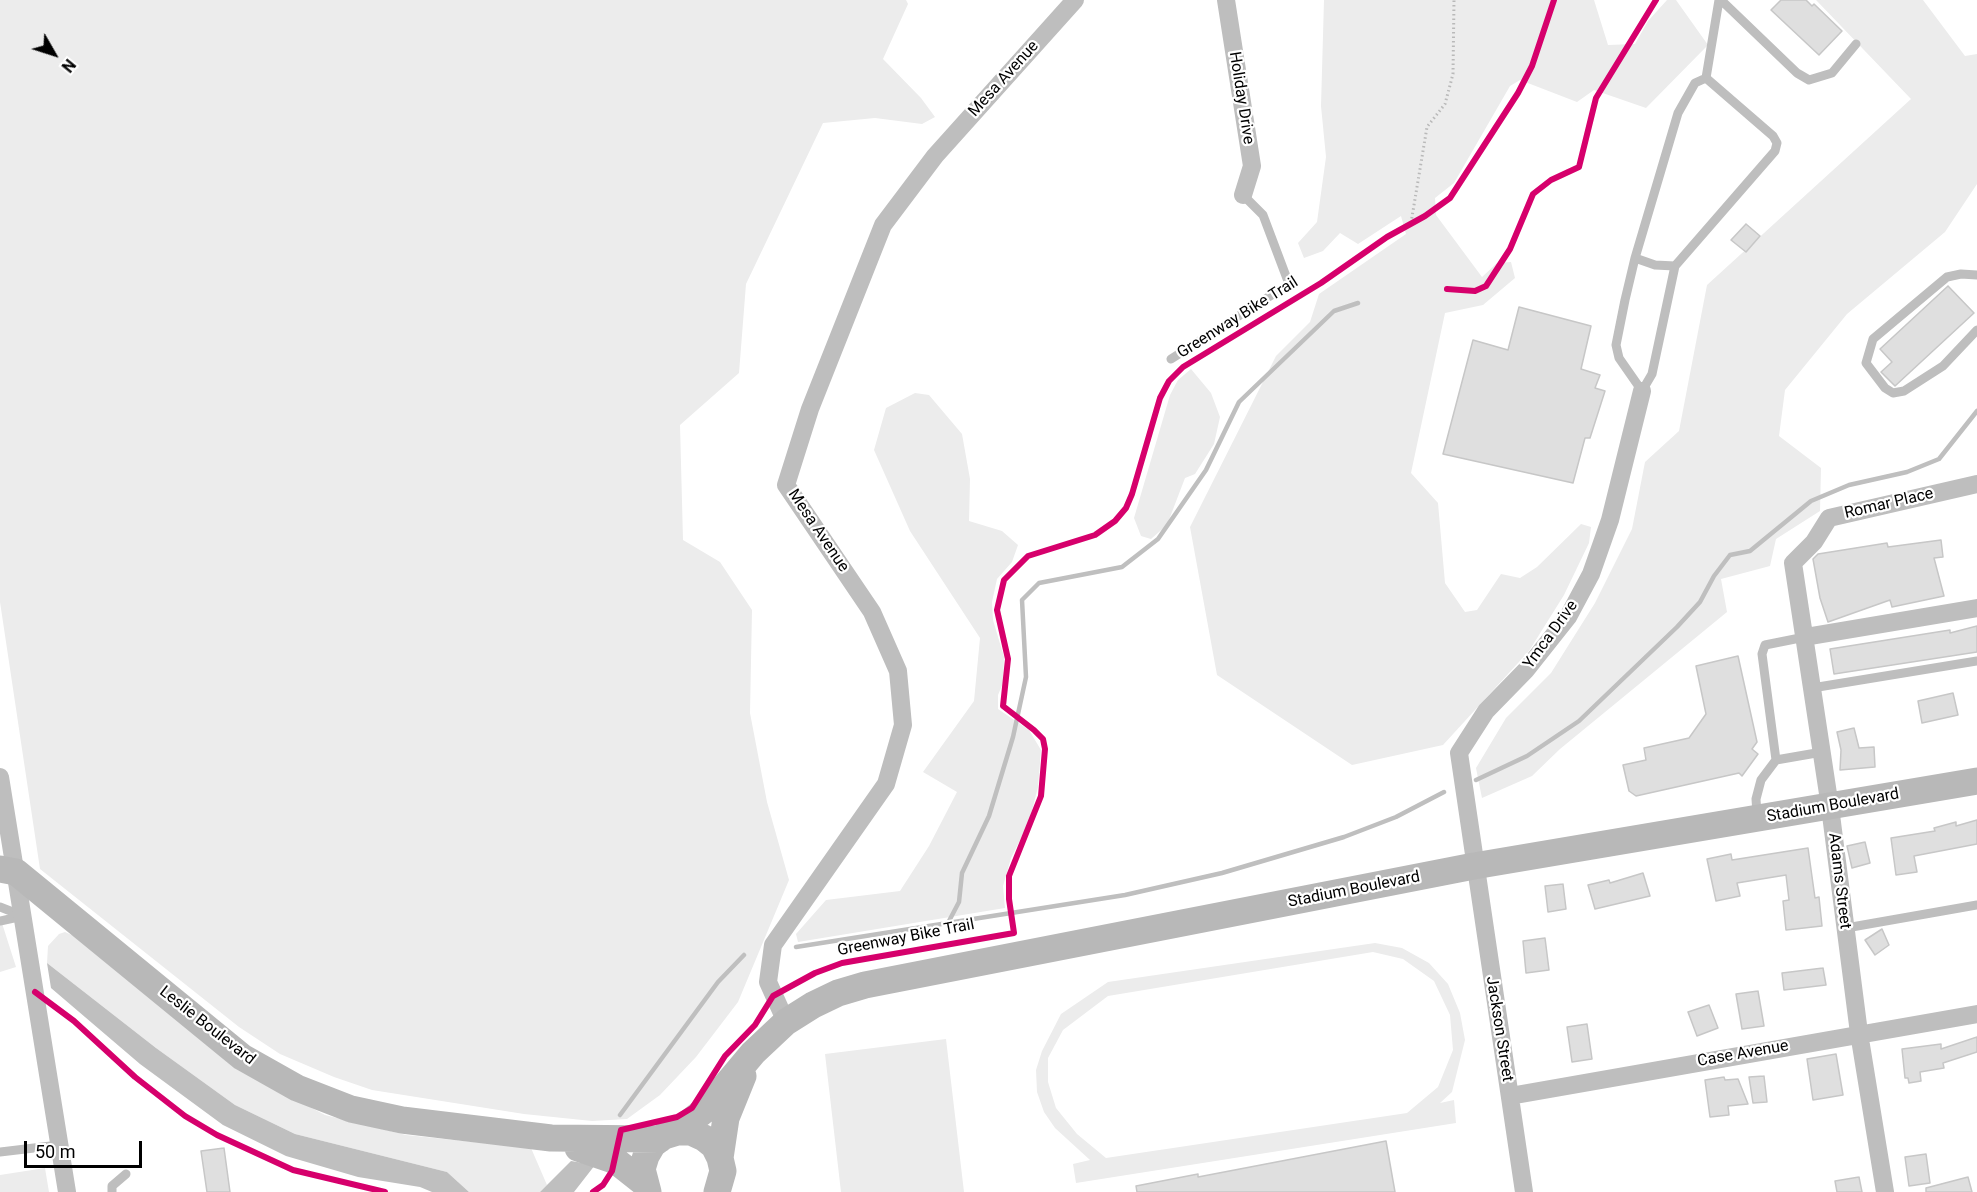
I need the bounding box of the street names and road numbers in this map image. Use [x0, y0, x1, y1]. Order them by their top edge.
street label: Mesa Avenue [965, 37, 1043, 121]
street label: Holiday Drive [1224, 50, 1258, 146]
street label: Greenway Bike Trail [1174, 273, 1302, 363]
street label: Romar Place [1843, 484, 1935, 524]
street label: Mesa Avenue [783, 486, 853, 576]
street label: Ymca Drive [1520, 597, 1582, 673]
street label: Stadium Boulevard [1765, 785, 1901, 827]
street label: Adams Street [1824, 832, 1854, 930]
street label: Stadium Boulevard [1286, 868, 1422, 912]
street label: Greenway Bike Trail [836, 915, 976, 961]
street label: Jackson Street [1481, 975, 1517, 1083]
street label: Leslie Boulevard [155, 983, 259, 1069]
street label: Case Avenue [1696, 1037, 1790, 1071]

